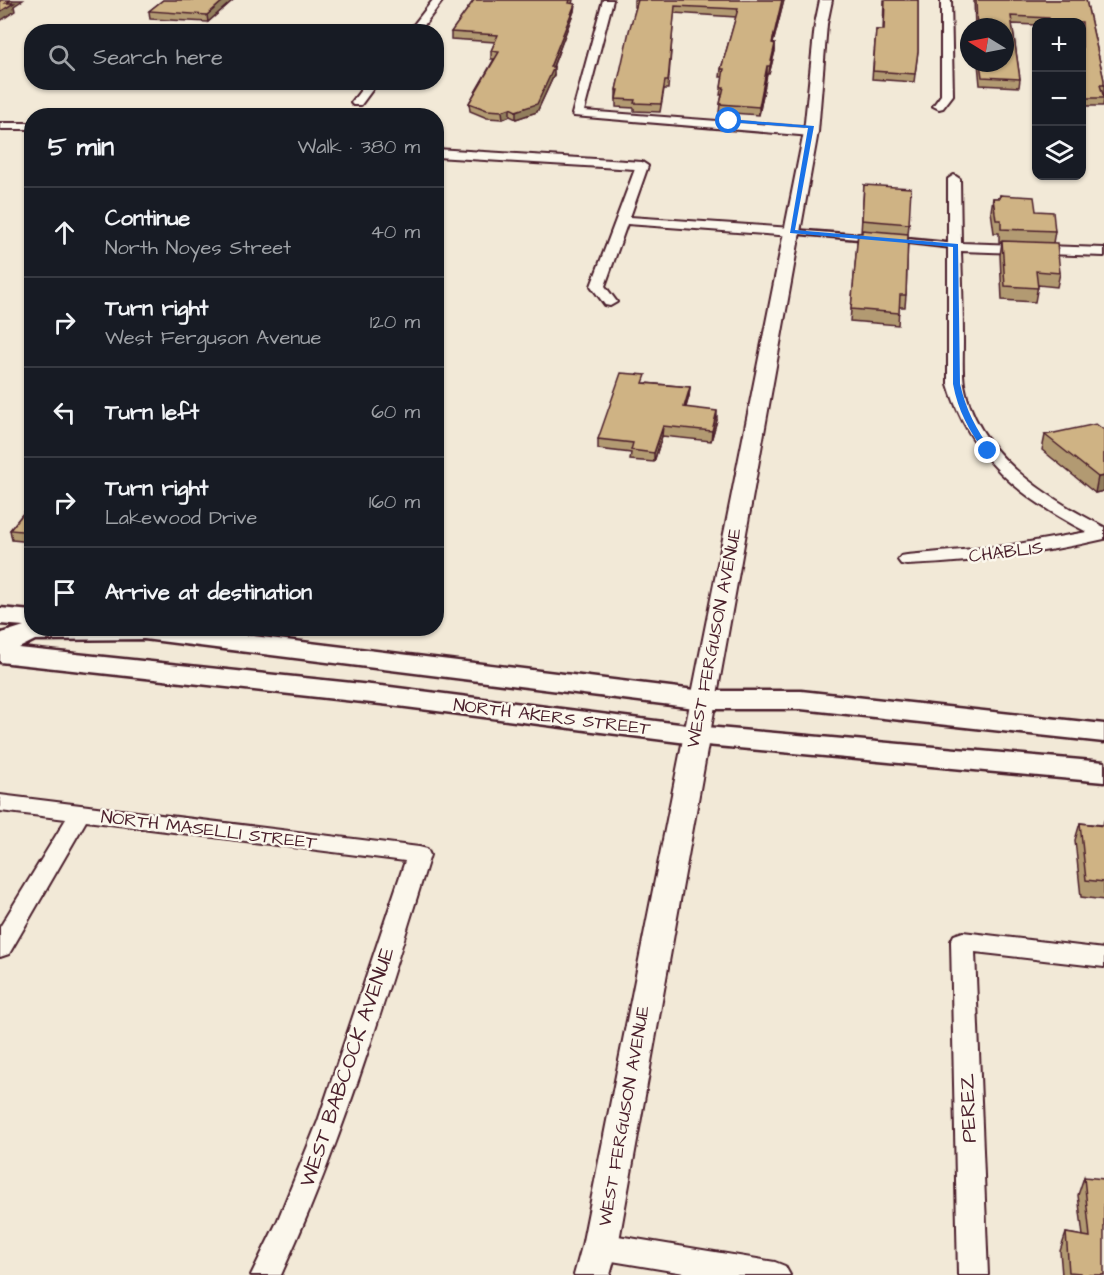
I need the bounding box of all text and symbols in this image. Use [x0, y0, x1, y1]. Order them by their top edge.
north arrow [960, 18, 1014, 72]
map controls [1032, 18, 1086, 180]
button: + [1032, 18, 1086, 72]
search box [24, 24, 444, 90]
icon: search [45, 41, 78, 74]
text: Search here [93, 42, 223, 73]
button: − [1032, 72, 1086, 126]
route start [715, 107, 741, 133]
button: layers [1032, 126, 1086, 180]
text: 5 min [48, 129, 114, 165]
text: Walk · 380 m [297, 133, 420, 161]
text: Continue [105, 203, 190, 234]
icon: ahead [48, 216, 81, 249]
text: 40 m [370, 218, 420, 246]
text: North Noyes Street [105, 234, 291, 262]
text: Turn right [105, 293, 208, 324]
icon: right [48, 306, 81, 339]
text: 120 m [370, 308, 420, 336]
text: West Ferguson Avenue [105, 324, 321, 352]
icon: left [48, 396, 81, 429]
text: Turn left [105, 397, 199, 428]
text: 60 m [371, 398, 420, 426]
route end [974, 437, 1000, 463]
text: Turn right [105, 473, 208, 504]
icon: right [48, 486, 81, 519]
text: 160 m [369, 488, 420, 516]
text: Lakewood Drive [105, 504, 257, 532]
street label: WEST FERGUSON AVENUE [680, 525, 748, 750]
street label: CHABLIS [967, 535, 1045, 569]
icon: arrive [48, 576, 81, 609]
text: Arrive at destination [105, 577, 312, 608]
street label: NORTH AKERS STREET [452, 693, 653, 742]
street label: NORTH MASELLI STREET [100, 804, 319, 856]
street label: WEST BABCOCK AVENUE [292, 943, 402, 1191]
street label: WEST FERGUSON AVENUE [592, 1003, 656, 1228]
street label: PEREZ [952, 1073, 984, 1143]

